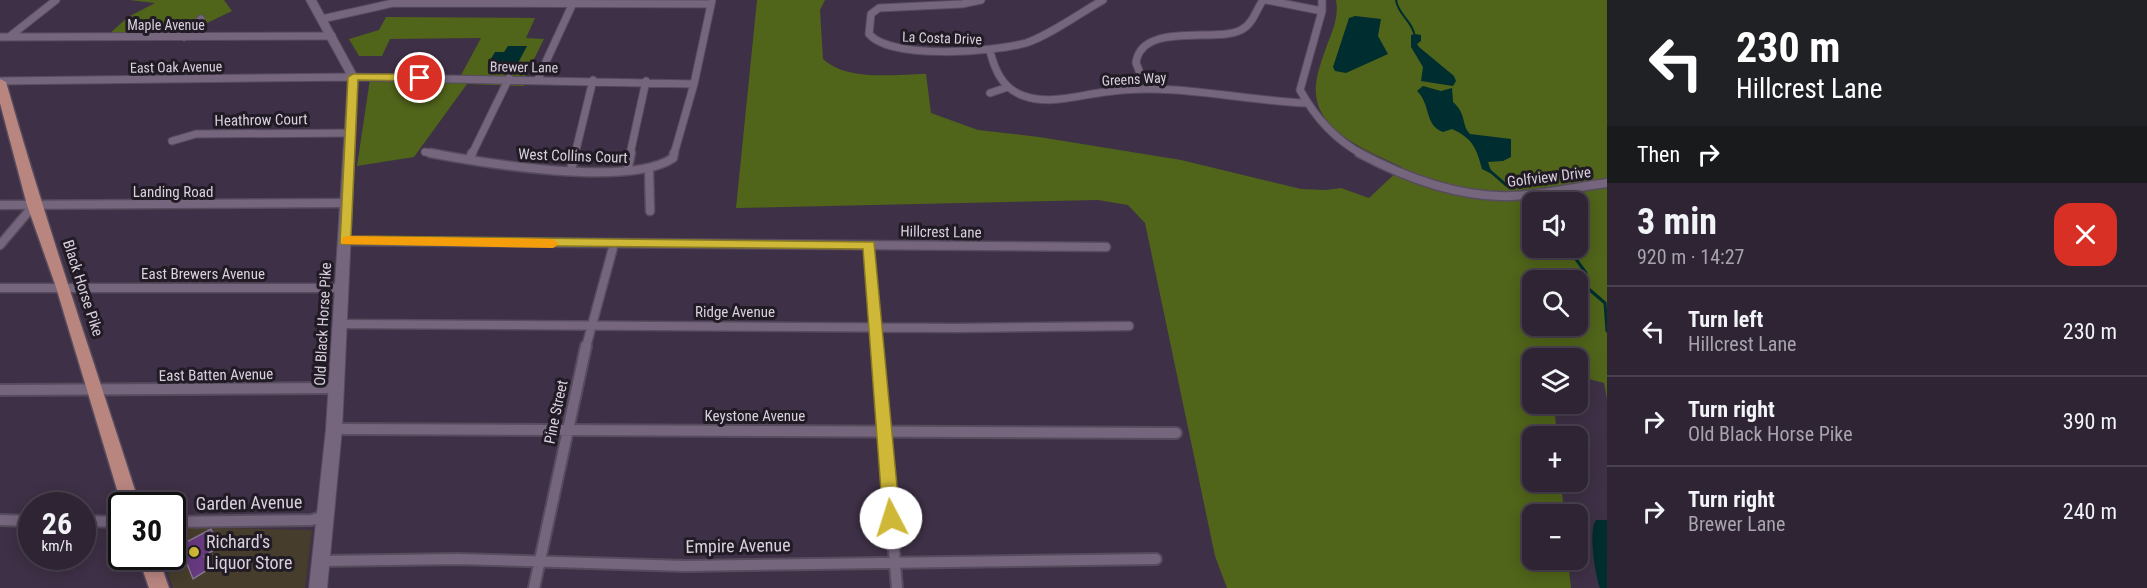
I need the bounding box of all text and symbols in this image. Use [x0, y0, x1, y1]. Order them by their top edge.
street label: Maple Avenue [127, 17, 205, 33]
text: 230 m [1736, 23, 1841, 72]
icon: left [1637, 24, 1715, 102]
street label: La Costa Drive [902, 29, 983, 47]
pin [394, 52, 445, 103]
street label: East Oak Avenue [130, 58, 223, 76]
street label: Brewer Lane [490, 58, 559, 76]
icon: arrive [403, 61, 436, 94]
street label: Greens Way [1101, 69, 1167, 89]
text: Hillcrest Lane [1736, 73, 1882, 105]
street label: Heathrow Court [214, 110, 308, 130]
icon: right [1692, 138, 1725, 171]
text: Then [1637, 142, 1680, 167]
street label: West Collins Court [518, 145, 628, 167]
street label: Golfview Drive [1506, 163, 1592, 191]
street label: Landing Road [133, 183, 213, 201]
map controls [1522, 192, 1588, 570]
button: sound [1522, 192, 1588, 258]
text: 3 min [1637, 201, 1717, 243]
button: close [2054, 203, 2117, 266]
street label: Hillcrest Lane [900, 222, 982, 242]
street label: Black Horse Pike [59, 238, 107, 338]
text: 920 m · 14:27 [1637, 245, 1744, 269]
street label: Old Black Horse Pike [311, 262, 335, 386]
street label: East Brewers Avenue [141, 265, 265, 283]
button: search [1522, 270, 1588, 336]
street label: Ridge Avenue [695, 303, 775, 321]
text: Turn left [1688, 307, 1763, 332]
icon: left [1637, 315, 1670, 348]
text: 230 m [2063, 319, 2117, 344]
text: Hillcrest Lane [1688, 332, 1796, 356]
button: layers [1522, 348, 1588, 414]
street label: East Batten Avenue [159, 365, 273, 385]
street label: Pine Street [540, 379, 572, 445]
text: Turn right [1688, 397, 1775, 422]
icon: right [1637, 405, 1670, 438]
street label: Keystone Avenue [705, 407, 805, 425]
text: 390 m [2063, 409, 2117, 434]
text: Old Black Horse Pike [1688, 422, 1853, 446]
button: + [1522, 426, 1588, 492]
position arrow [859, 486, 923, 550]
text: Turn right [1688, 487, 1775, 512]
street label: Garden Avenue [196, 491, 302, 514]
speed limit sign: 30 [108, 492, 186, 570]
icon: right [1637, 495, 1670, 528]
text: 240 m [2063, 499, 2117, 524]
button: − [1522, 504, 1588, 570]
text: 26 [42, 506, 72, 541]
text: Brewer Lane [1688, 512, 1785, 536]
place label: Richard's Liquor Store [206, 531, 292, 573]
street label: Empire Avenue [685, 534, 791, 557]
text: km/h [42, 537, 72, 555]
marker: Richard's Liquor Store [187, 545, 201, 559]

